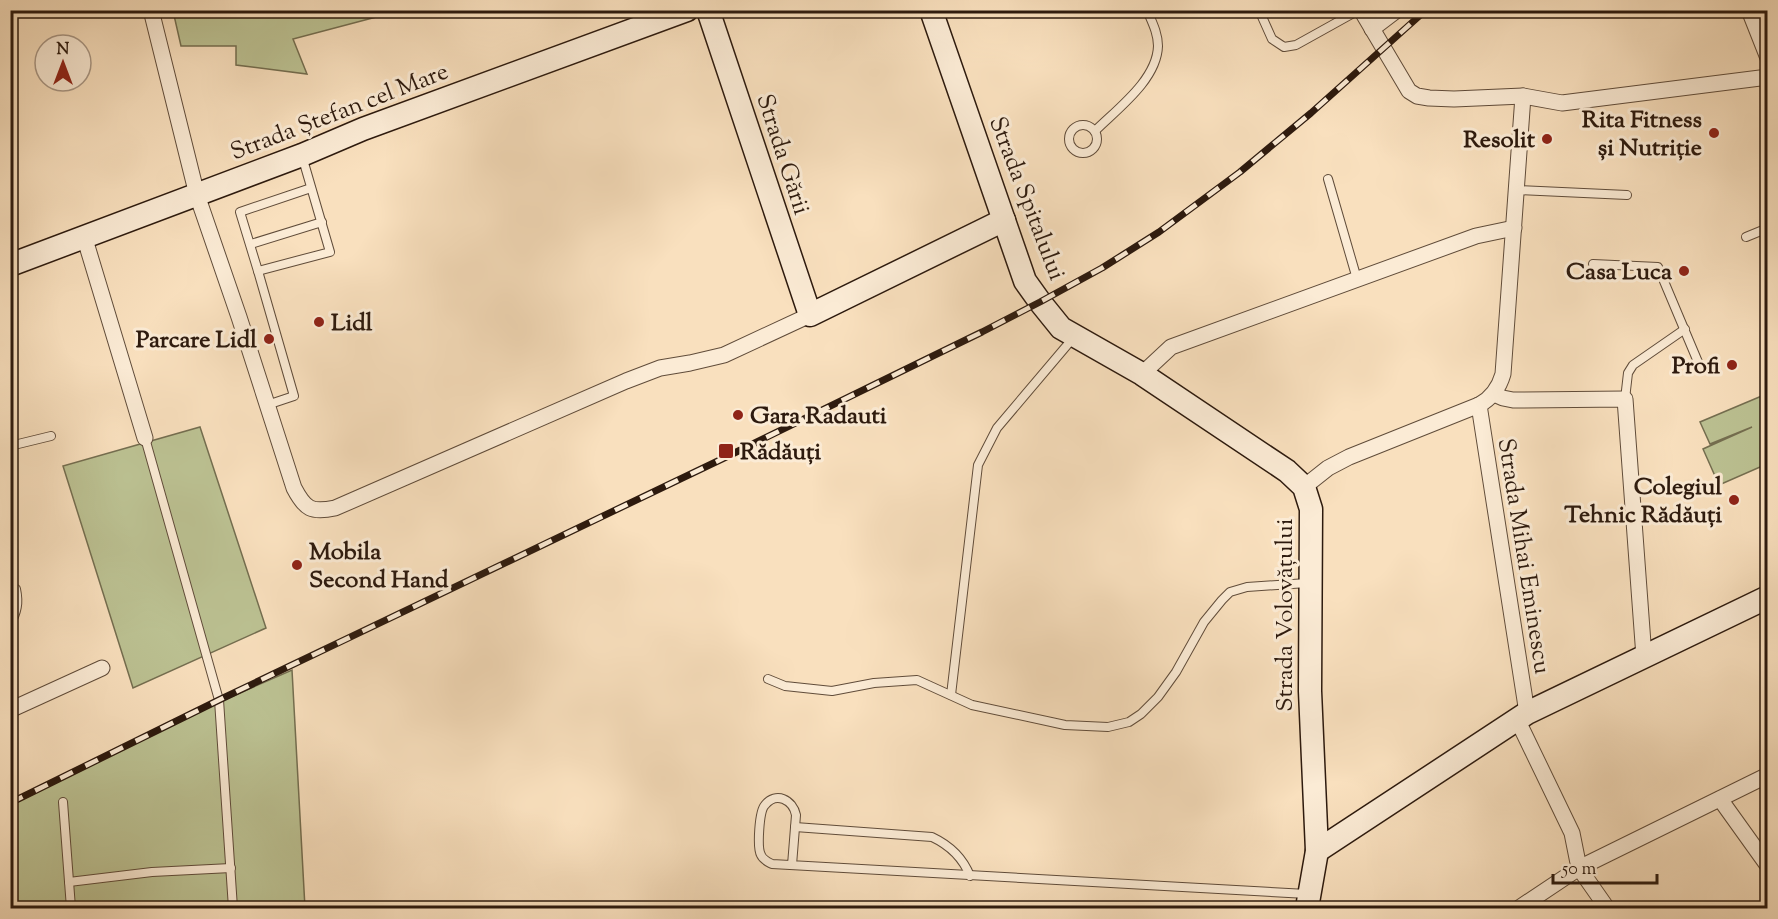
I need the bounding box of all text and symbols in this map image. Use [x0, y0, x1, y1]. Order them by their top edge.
north arrow [33, 33, 93, 93]
text: N [57, 39, 70, 62]
street label: Strada Ștefan cel Mare [226, 56, 454, 170]
street label: Strada Gării [747, 90, 818, 219]
place label: Rita Fitness și Nutriție [1582, 104, 1702, 166]
street label: Strada Spitalului [979, 112, 1073, 286]
place label: Resolit [1463, 124, 1536, 158]
marker: Rita Fitness și Nutriție [1707, 126, 1721, 140]
marker: Resolit [1540, 132, 1554, 146]
place label: Casa Luca [1566, 256, 1673, 290]
marker: Casa Luca [1677, 264, 1691, 278]
place label: Lidl [331, 307, 373, 341]
marker: Lidl [312, 315, 326, 329]
place label: Parcare Lidl [136, 324, 257, 358]
marker: Parcare Lidl [262, 332, 276, 346]
place label: Profi [1672, 350, 1721, 384]
marker: Profi [1725, 358, 1739, 372]
place label: Gara Radauti [750, 400, 887, 434]
marker: Gara Radauti [731, 408, 745, 422]
place label: Rădăuți [740, 436, 821, 470]
street label: Strada Mihai Eminescu [1488, 436, 1558, 677]
marker: Rădăuți [717, 442, 735, 460]
place label: Colegiul Tehnic Rădăuți [1564, 471, 1722, 533]
marker: Colegiul Tehnic Rădăuți [1727, 493, 1741, 507]
street label: Strada Volovățului [1269, 518, 1303, 712]
place label: Mobila Second Hand [309, 536, 449, 598]
marker: Mobila Second Hand [290, 558, 304, 572]
scale bar [1553, 847, 1656, 885]
text: 50 m [1561, 857, 1597, 883]

